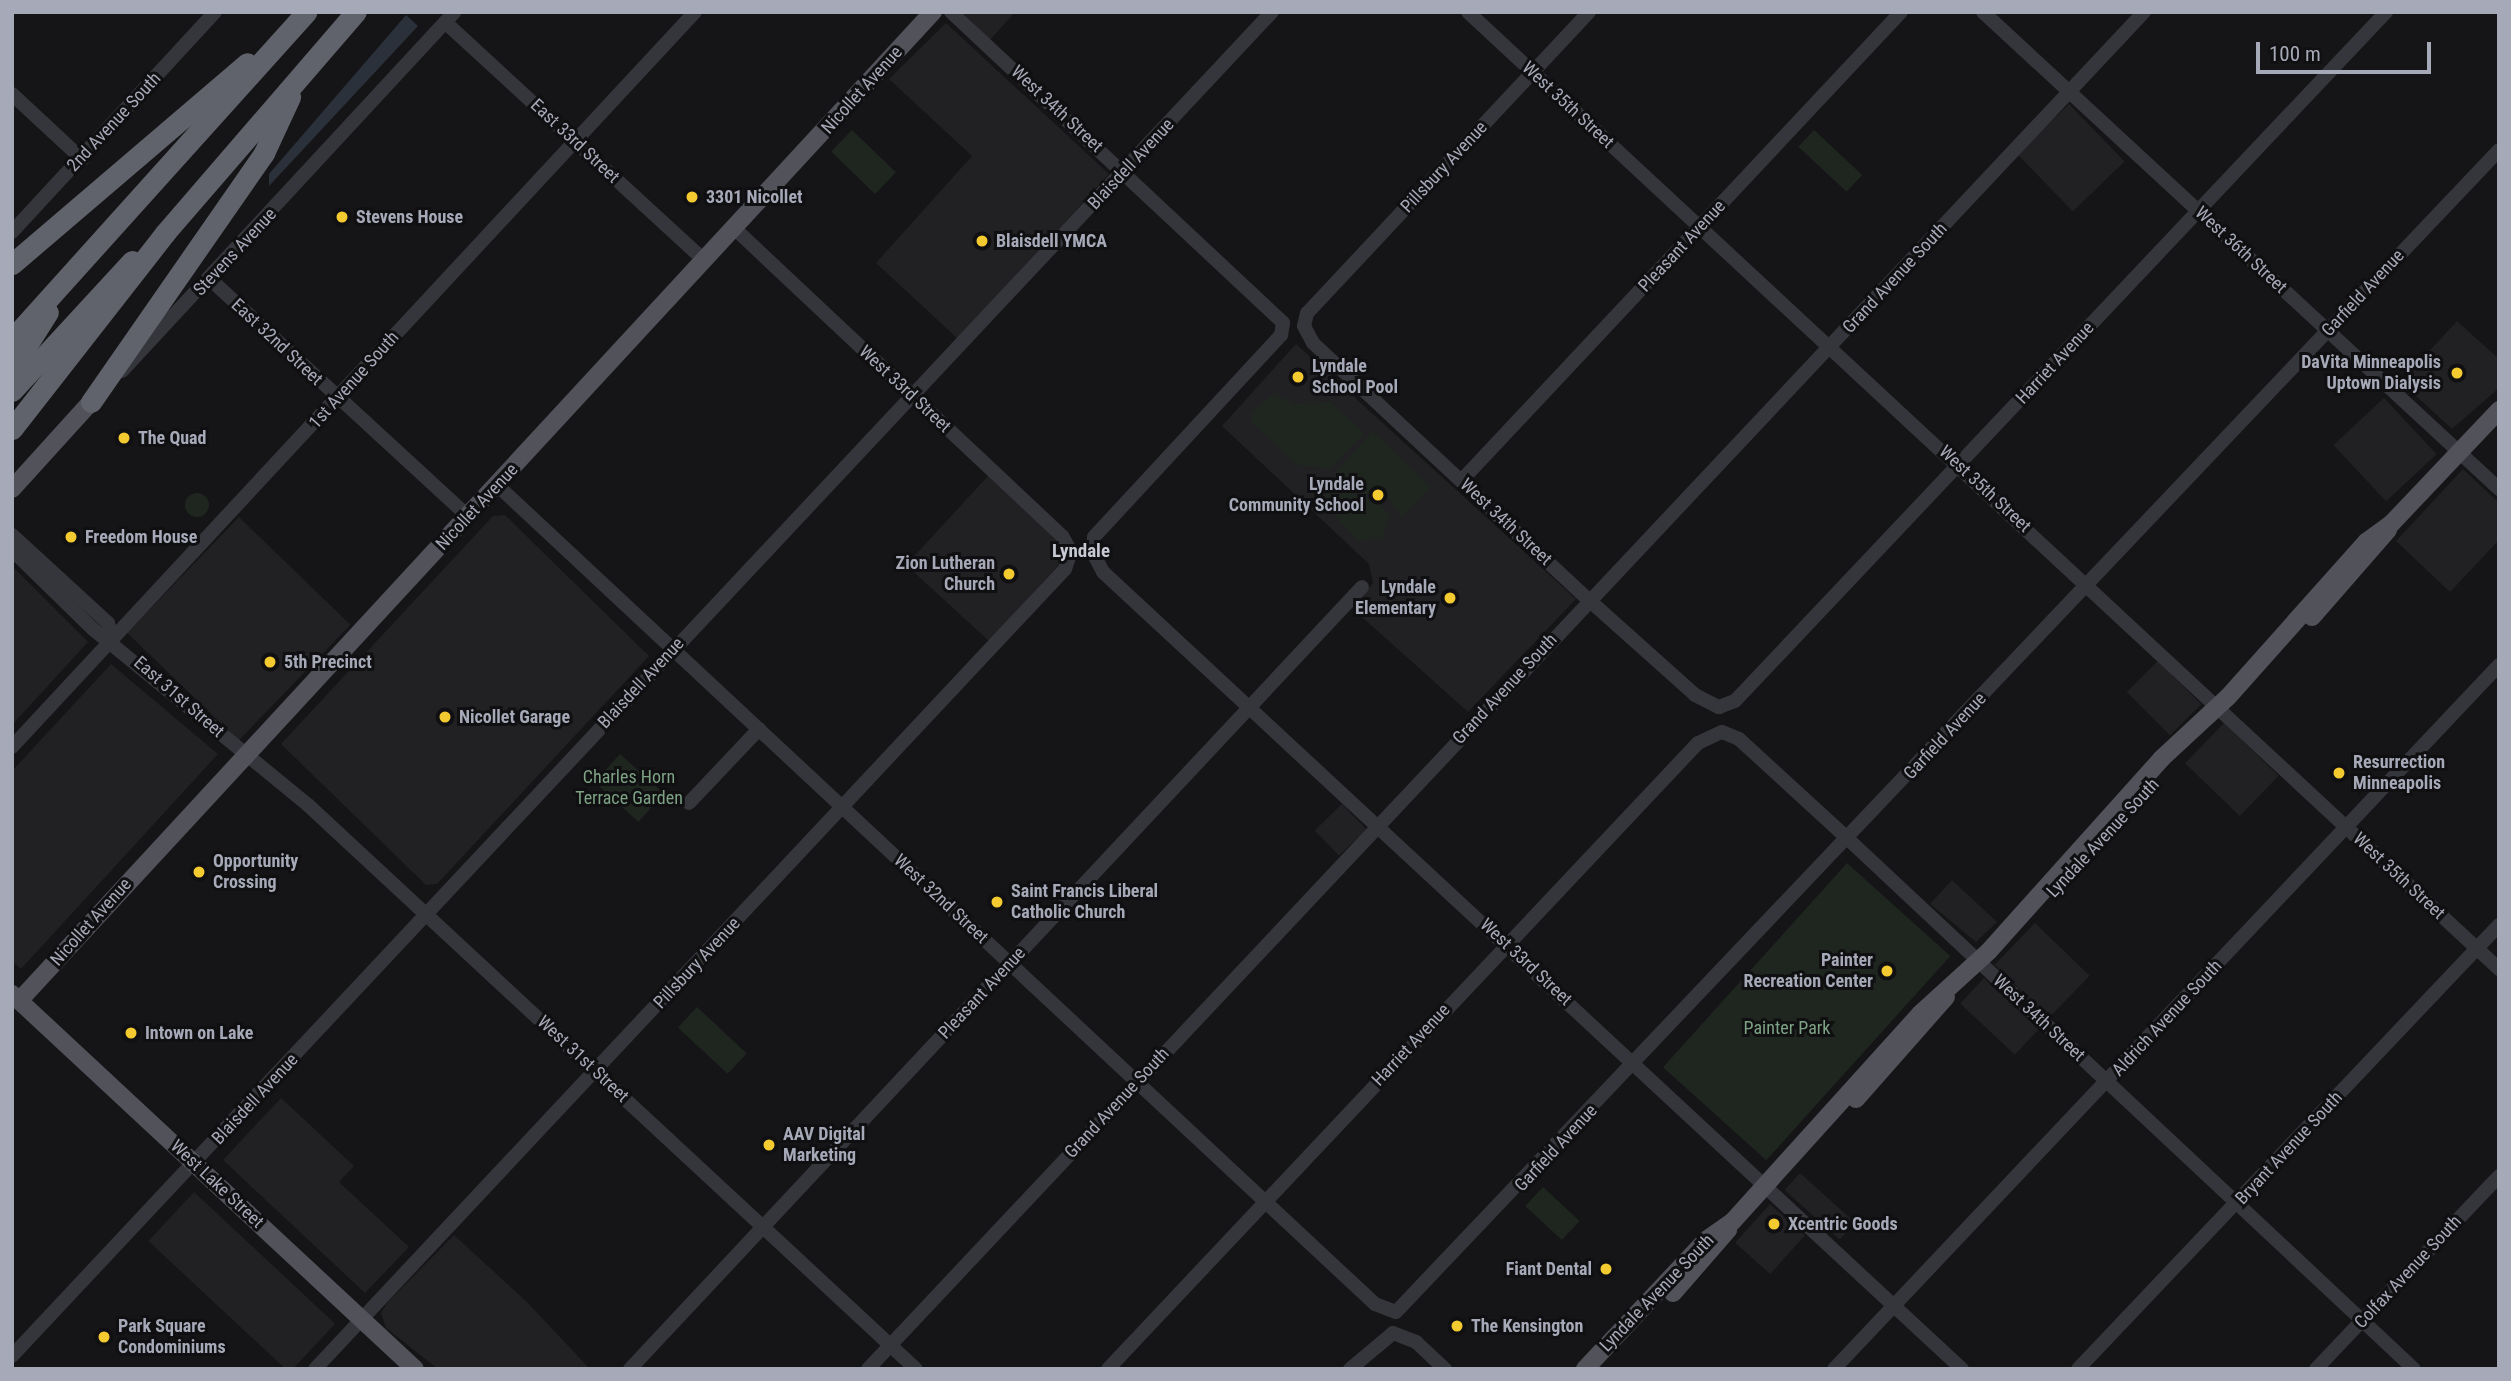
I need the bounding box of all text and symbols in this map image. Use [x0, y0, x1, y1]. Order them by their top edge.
scale bar [2259, 28, 2434, 72]
street label: Nicollet Avenue [817, 42, 907, 138]
text: 100 m [2269, 42, 2321, 66]
street label: West 35th Street [1518, 57, 1618, 153]
street label: West 34th Street [1007, 61, 1107, 157]
street label: 2nd Avenue South [63, 68, 165, 176]
street label: East 33rd Street [526, 94, 624, 188]
street label: Blaisdell Avenue [1083, 114, 1179, 214]
street label: Pillsbury Avenue [1396, 117, 1492, 217]
place label: 3301 Nicollet [706, 186, 803, 208]
marker: 3301 Nicollet [684, 189, 700, 205]
street label: Pleasant Avenue [1634, 195, 1730, 297]
street label: West 36th Street [2191, 202, 2291, 298]
street label: Stevens Avenue [189, 204, 281, 300]
place label: Stevens House [356, 206, 463, 228]
marker: Stevens House [334, 209, 350, 225]
street label: Grand Avenue South [1838, 218, 1952, 338]
place label: Blaisdell YMCA [996, 230, 1107, 252]
marker: Blaisdell YMCA [974, 233, 990, 249]
street label: Garfield Avenue [2317, 245, 2409, 341]
street label: East 32nd Street [227, 294, 327, 390]
street label: Harriet Avenue [2011, 317, 2099, 409]
street label: 1st Avenue South [305, 327, 403, 433]
street label: West 33rd Street [855, 341, 955, 437]
place label: DaVita Minneapolis Uptown Dialysis [2301, 352, 2441, 394]
place label: Lyndale School Pool [1312, 356, 1398, 398]
marker: DaVita Minneapolis Uptown Dialysis [2447, 363, 2467, 383]
marker: Lyndale School Pool [1290, 369, 1306, 385]
place label: The Quad [138, 427, 207, 449]
marker: The Quad [116, 430, 132, 446]
street label: West 35th Street [1935, 441, 2035, 537]
street label: Nicollet Avenue [431, 459, 523, 555]
place label: Lyndale Community School [1229, 474, 1364, 516]
street label: West 34th Street [1456, 474, 1556, 570]
marker: Lyndale Community School [1370, 487, 1386, 503]
place label: Freedom House [85, 526, 197, 548]
marker: Freedom House [63, 529, 79, 545]
district label: Lyndale [1052, 540, 1110, 562]
place label: Zion Lutheran Church [896, 553, 995, 596]
marker: Zion Lutheran Church [1001, 566, 1017, 582]
place label: Lyndale Elementary [1355, 577, 1436, 620]
marker: Lyndale Elementary [1442, 590, 1458, 606]
street label: Grand Avenue South [1448, 629, 1562, 749]
street label: Blaisdell Avenue [593, 633, 689, 733]
place label: 5th Precinct [284, 651, 372, 673]
street label: East 31st Street [129, 652, 229, 742]
marker: 5th Precinct [262, 654, 278, 670]
street label: Garfield Avenue [1899, 688, 1991, 784]
place label: Nicollet Garage [459, 706, 570, 728]
marker: Nicollet Garage [437, 709, 453, 725]
place label: Resurrection Minneapolis [2353, 752, 2445, 794]
marker: Resurrection Minneapolis [2331, 765, 2347, 781]
park label: Charles Horn Terrace Garden [575, 767, 683, 810]
street label: Lyndale Avenue South [2042, 774, 2164, 902]
street label: West 35th Street [2349, 828, 2449, 924]
street label: West 32nd Street [889, 850, 993, 948]
place label: Opportunity Crossing [213, 851, 298, 894]
marker: Opportunity Crossing [191, 864, 207, 880]
street label: Nicollet Avenue [46, 874, 136, 970]
place label: Saint Francis Liberal Catholic Church [1011, 881, 1158, 924]
marker: Saint Francis Liberal Catholic Church [989, 894, 1005, 910]
street label: Pillsbury Avenue [649, 913, 745, 1013]
street label: West 33rd Street [1476, 914, 1576, 1010]
street label: Pleasant Avenue [934, 942, 1030, 1044]
place label: Painter Recreation Center [1743, 950, 1873, 992]
street label: Aldrich Avenue South [2108, 955, 2226, 1081]
marker: Painter Recreation Center [1879, 963, 1895, 979]
street label: West 34th Street [1989, 970, 2089, 1066]
street label: Harriet Avenue [1367, 999, 1455, 1091]
street label: West 31st Street [533, 1011, 633, 1107]
park label: Painter Park [1744, 1017, 1830, 1039]
place label: Intown on Lake [145, 1022, 253, 1044]
marker: Intown on Lake [123, 1025, 139, 1041]
street label: Grand Avenue South [1060, 1043, 1174, 1163]
street label: Blaisdell Avenue [207, 1049, 303, 1149]
street label: Bryant Avenue South [2231, 1087, 2347, 1209]
street label: Garfield Avenue [1510, 1100, 1602, 1196]
place label: AAV Digital Marketing [783, 1124, 865, 1166]
street label: West Lake Street [166, 1135, 268, 1233]
marker: AAV Digital Marketing [761, 1137, 777, 1153]
street label: Colfax Avenue South [2350, 1211, 2466, 1333]
place label: Xcentric Goods [1788, 1213, 1898, 1235]
marker: Xcentric Goods [1766, 1216, 1782, 1232]
street label: Lyndale Avenue South [1595, 1230, 1719, 1356]
place label: Fiant Dental [1506, 1258, 1592, 1280]
marker: Fiant Dental [1598, 1261, 1614, 1277]
place label: The Kensington [1471, 1315, 1583, 1337]
place label: Park Square Condominiums [118, 1316, 226, 1358]
marker: The Kensington [1449, 1318, 1465, 1334]
marker: Park Square Condominiums [96, 1329, 112, 1345]

